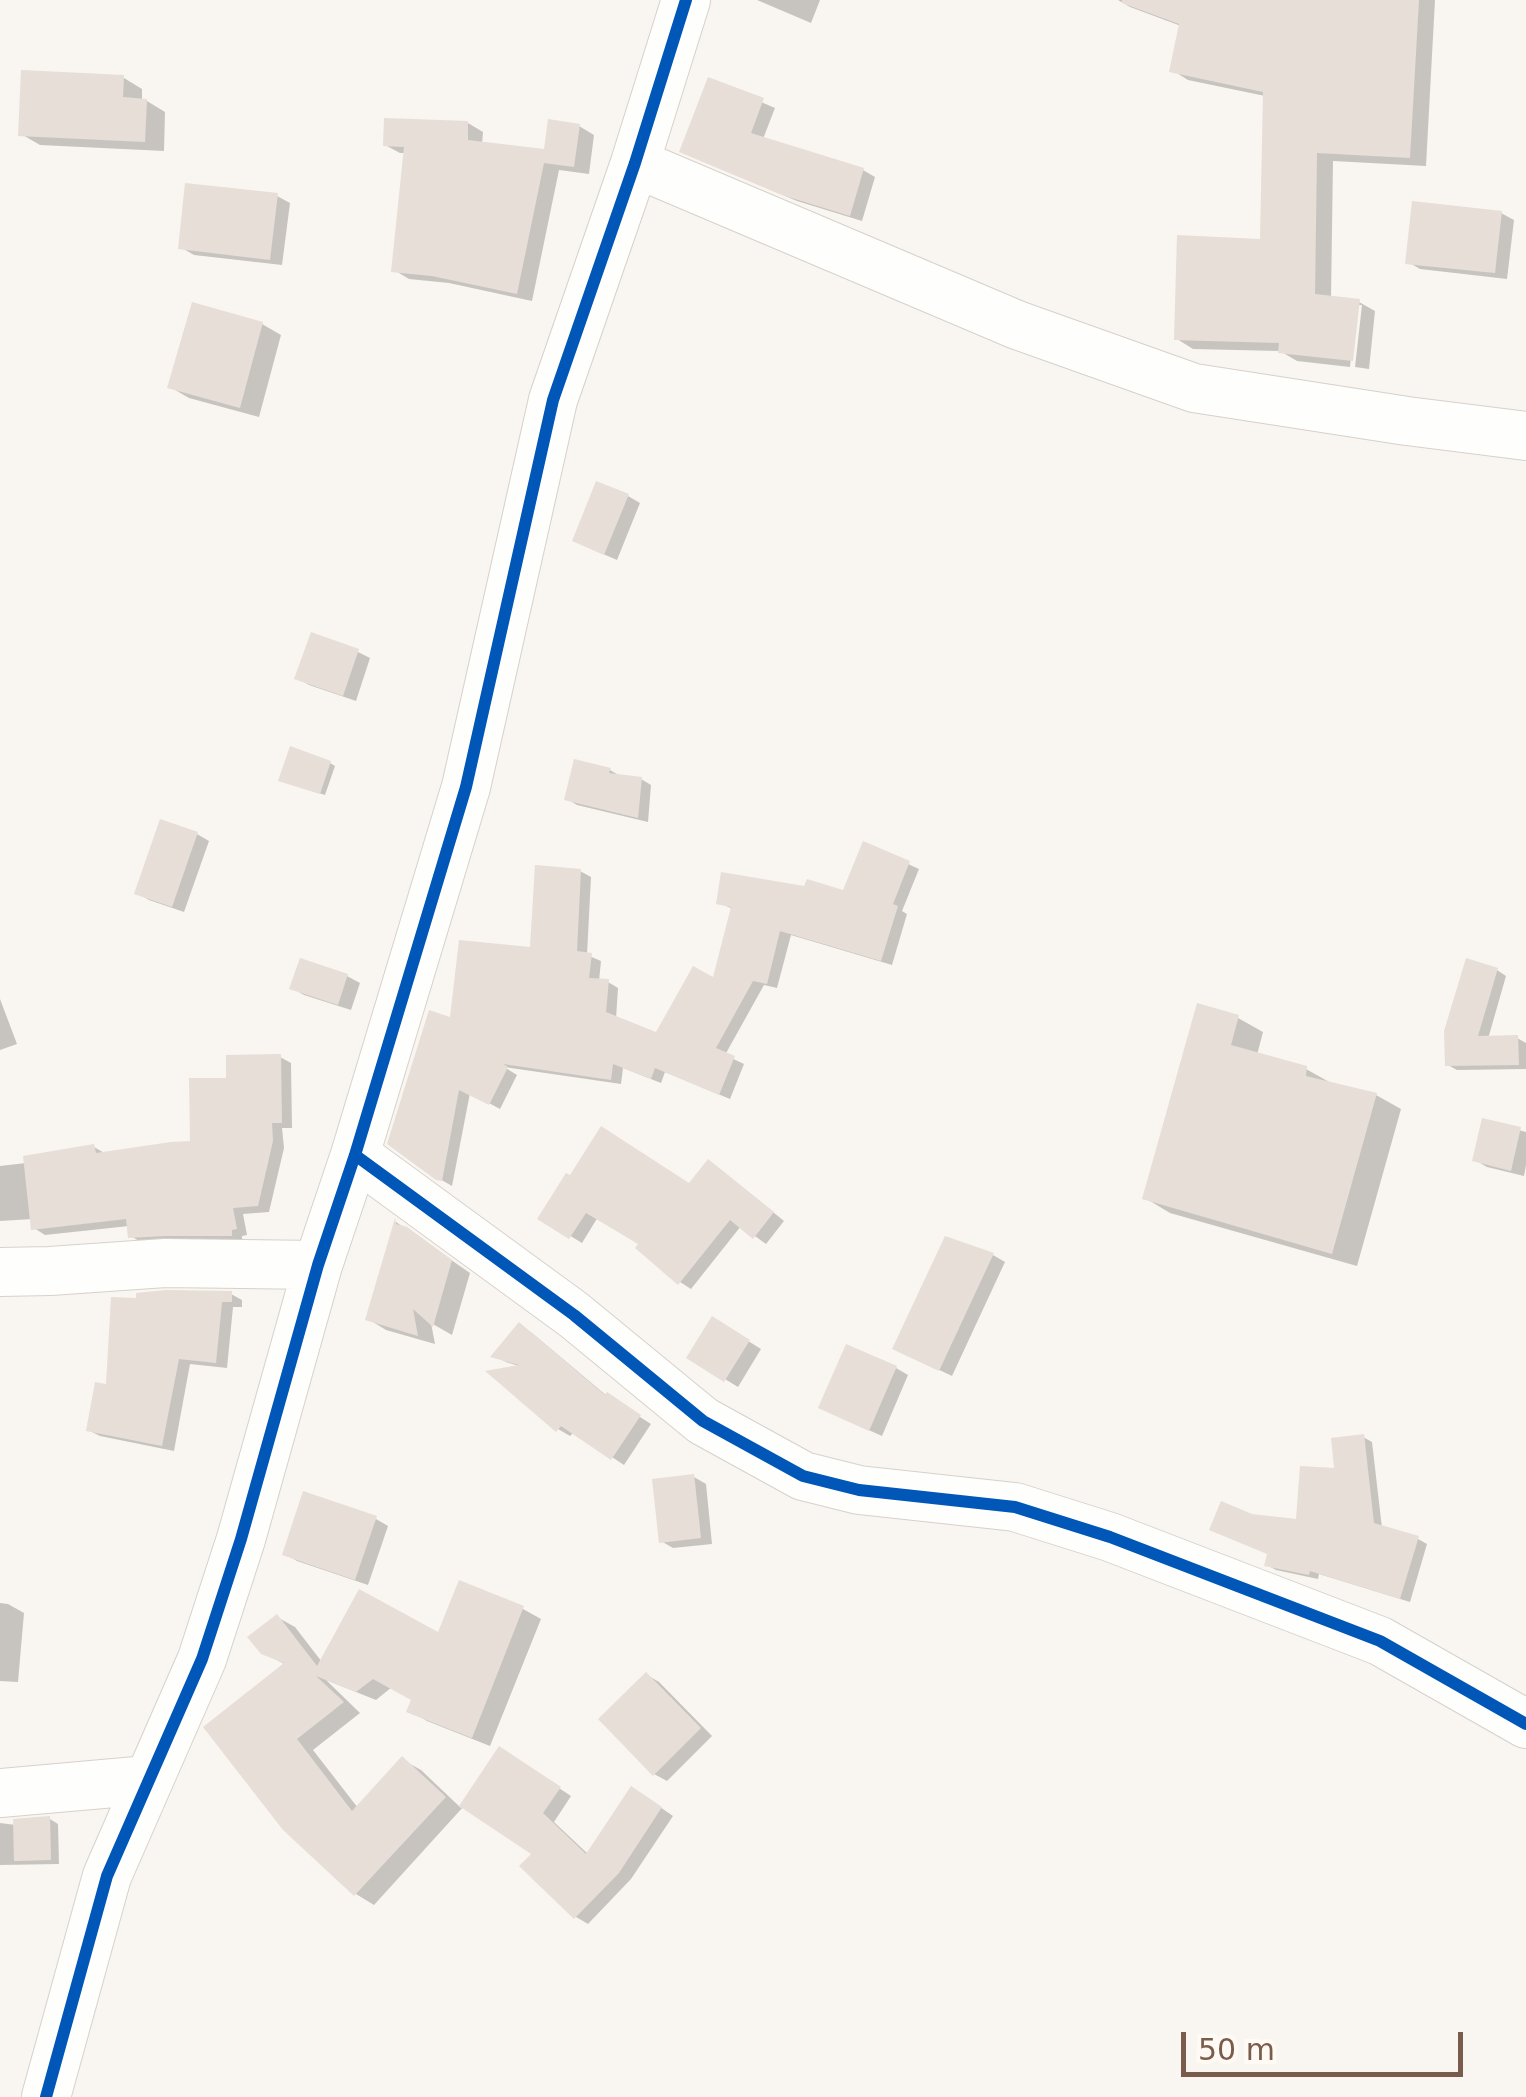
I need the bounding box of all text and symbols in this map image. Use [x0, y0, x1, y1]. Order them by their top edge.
scale bar [1186, 2012, 1468, 2074]
text: 50 m [1198, 2032, 1275, 2067]

